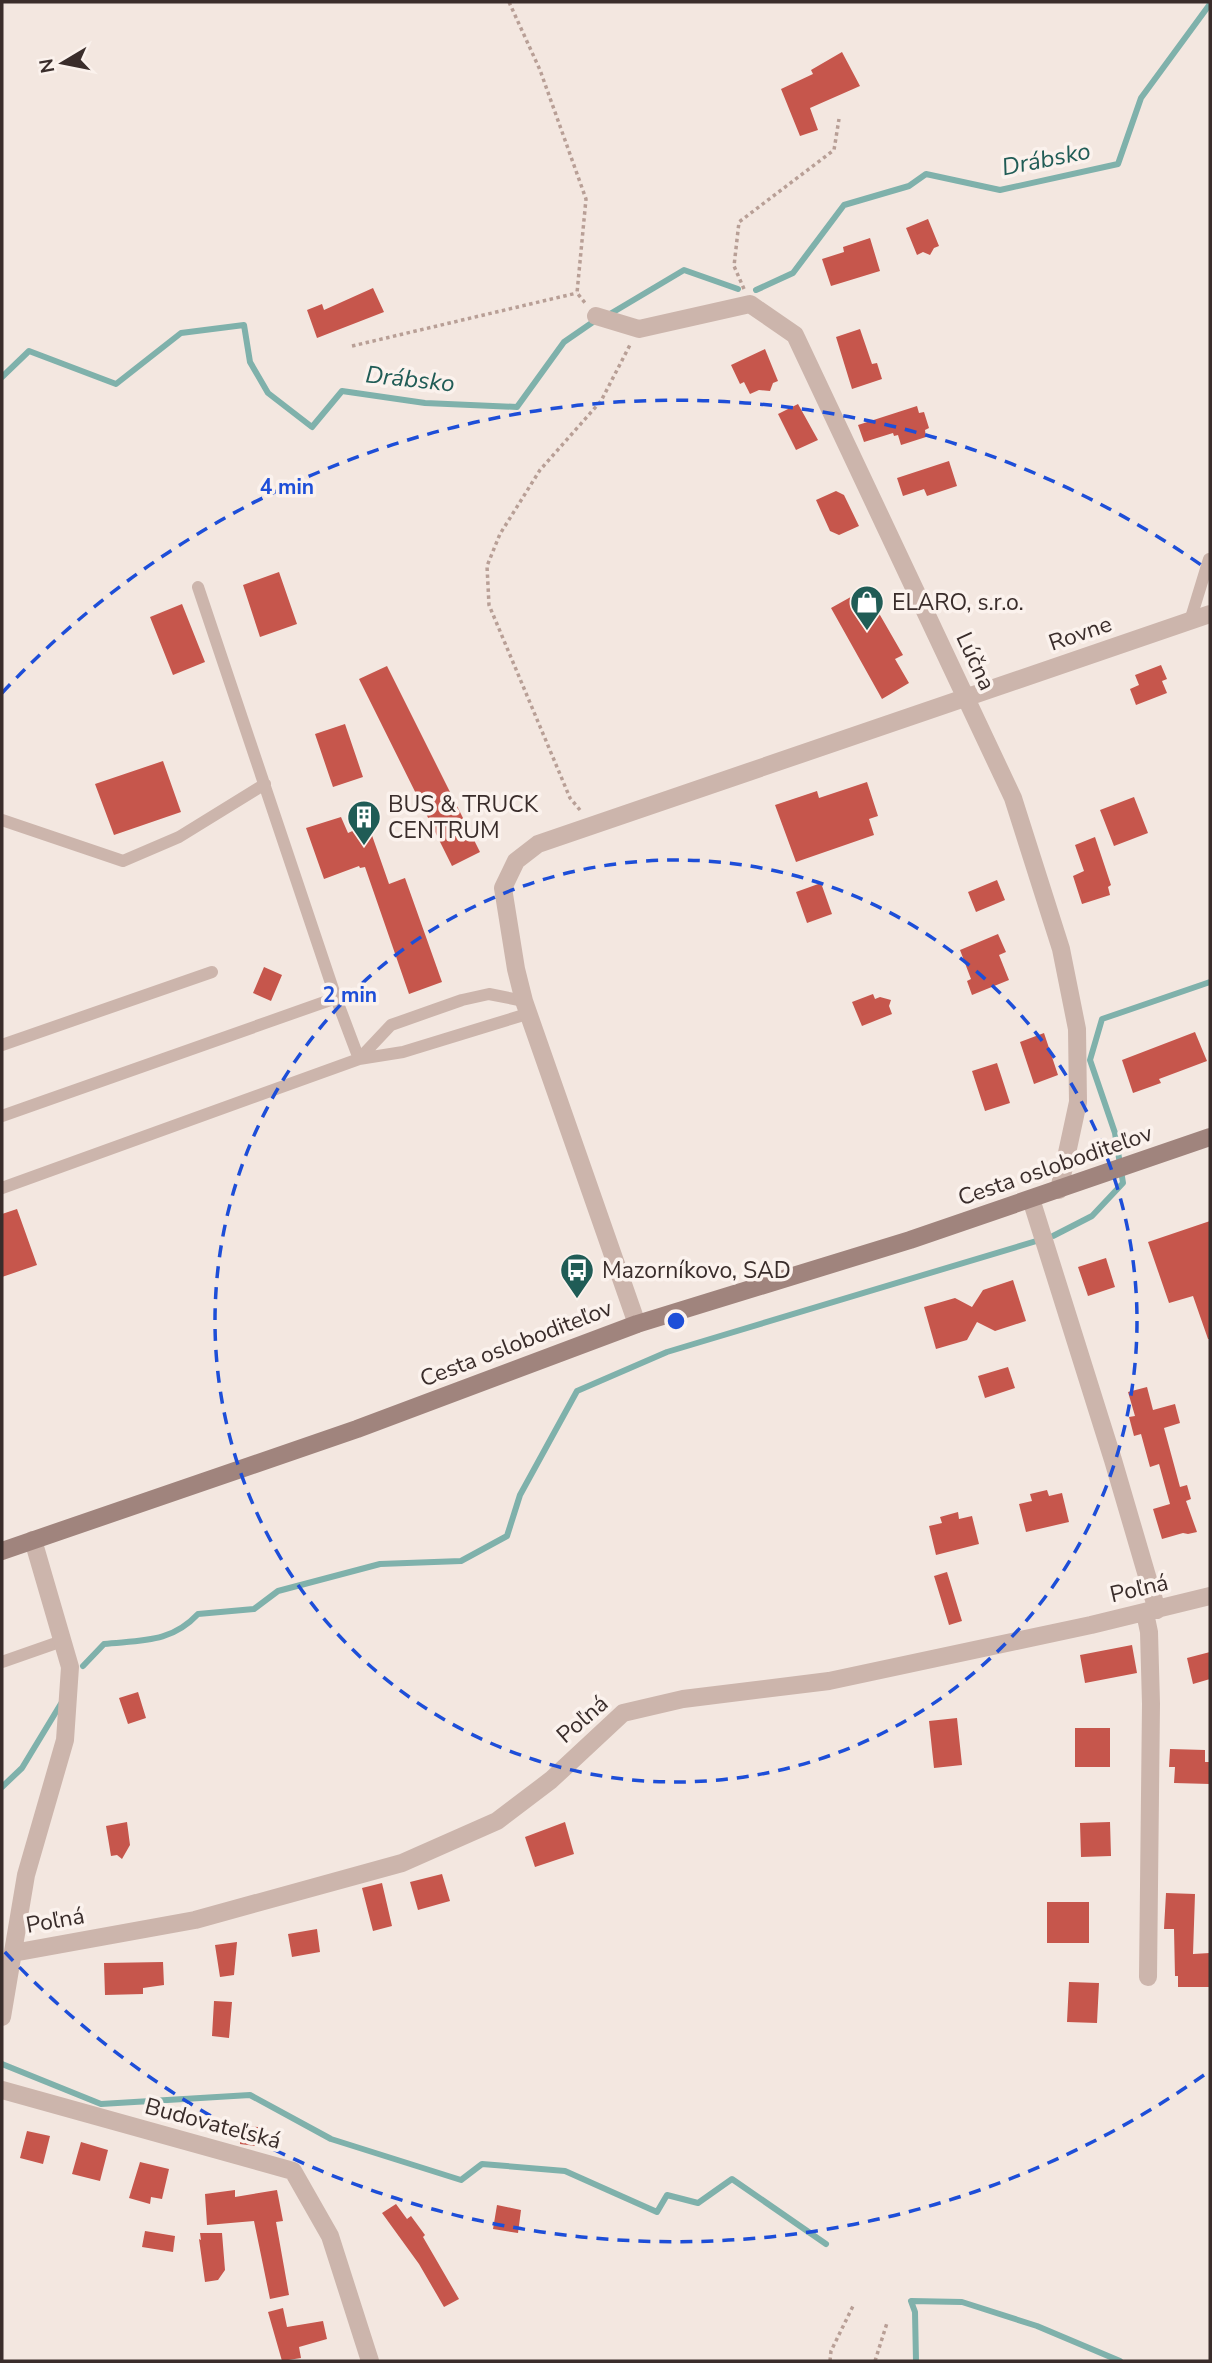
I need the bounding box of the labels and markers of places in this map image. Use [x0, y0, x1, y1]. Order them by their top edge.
shop icon: ELARO, s.r.o. [848, 583, 886, 632]
place label: ELARO, s.r.o. [892, 587, 1024, 618]
place label: BUS & TRUCK CENTRUM [388, 789, 539, 846]
building icon: BUS & TRUCK CENTRUM [345, 798, 383, 847]
bus stop icon: Mazorníkovo, SAD [558, 1251, 596, 1300]
place label: Mazorníkovo, SAD [602, 1255, 791, 1286]
centre of rings [664, 1309, 688, 1333]

